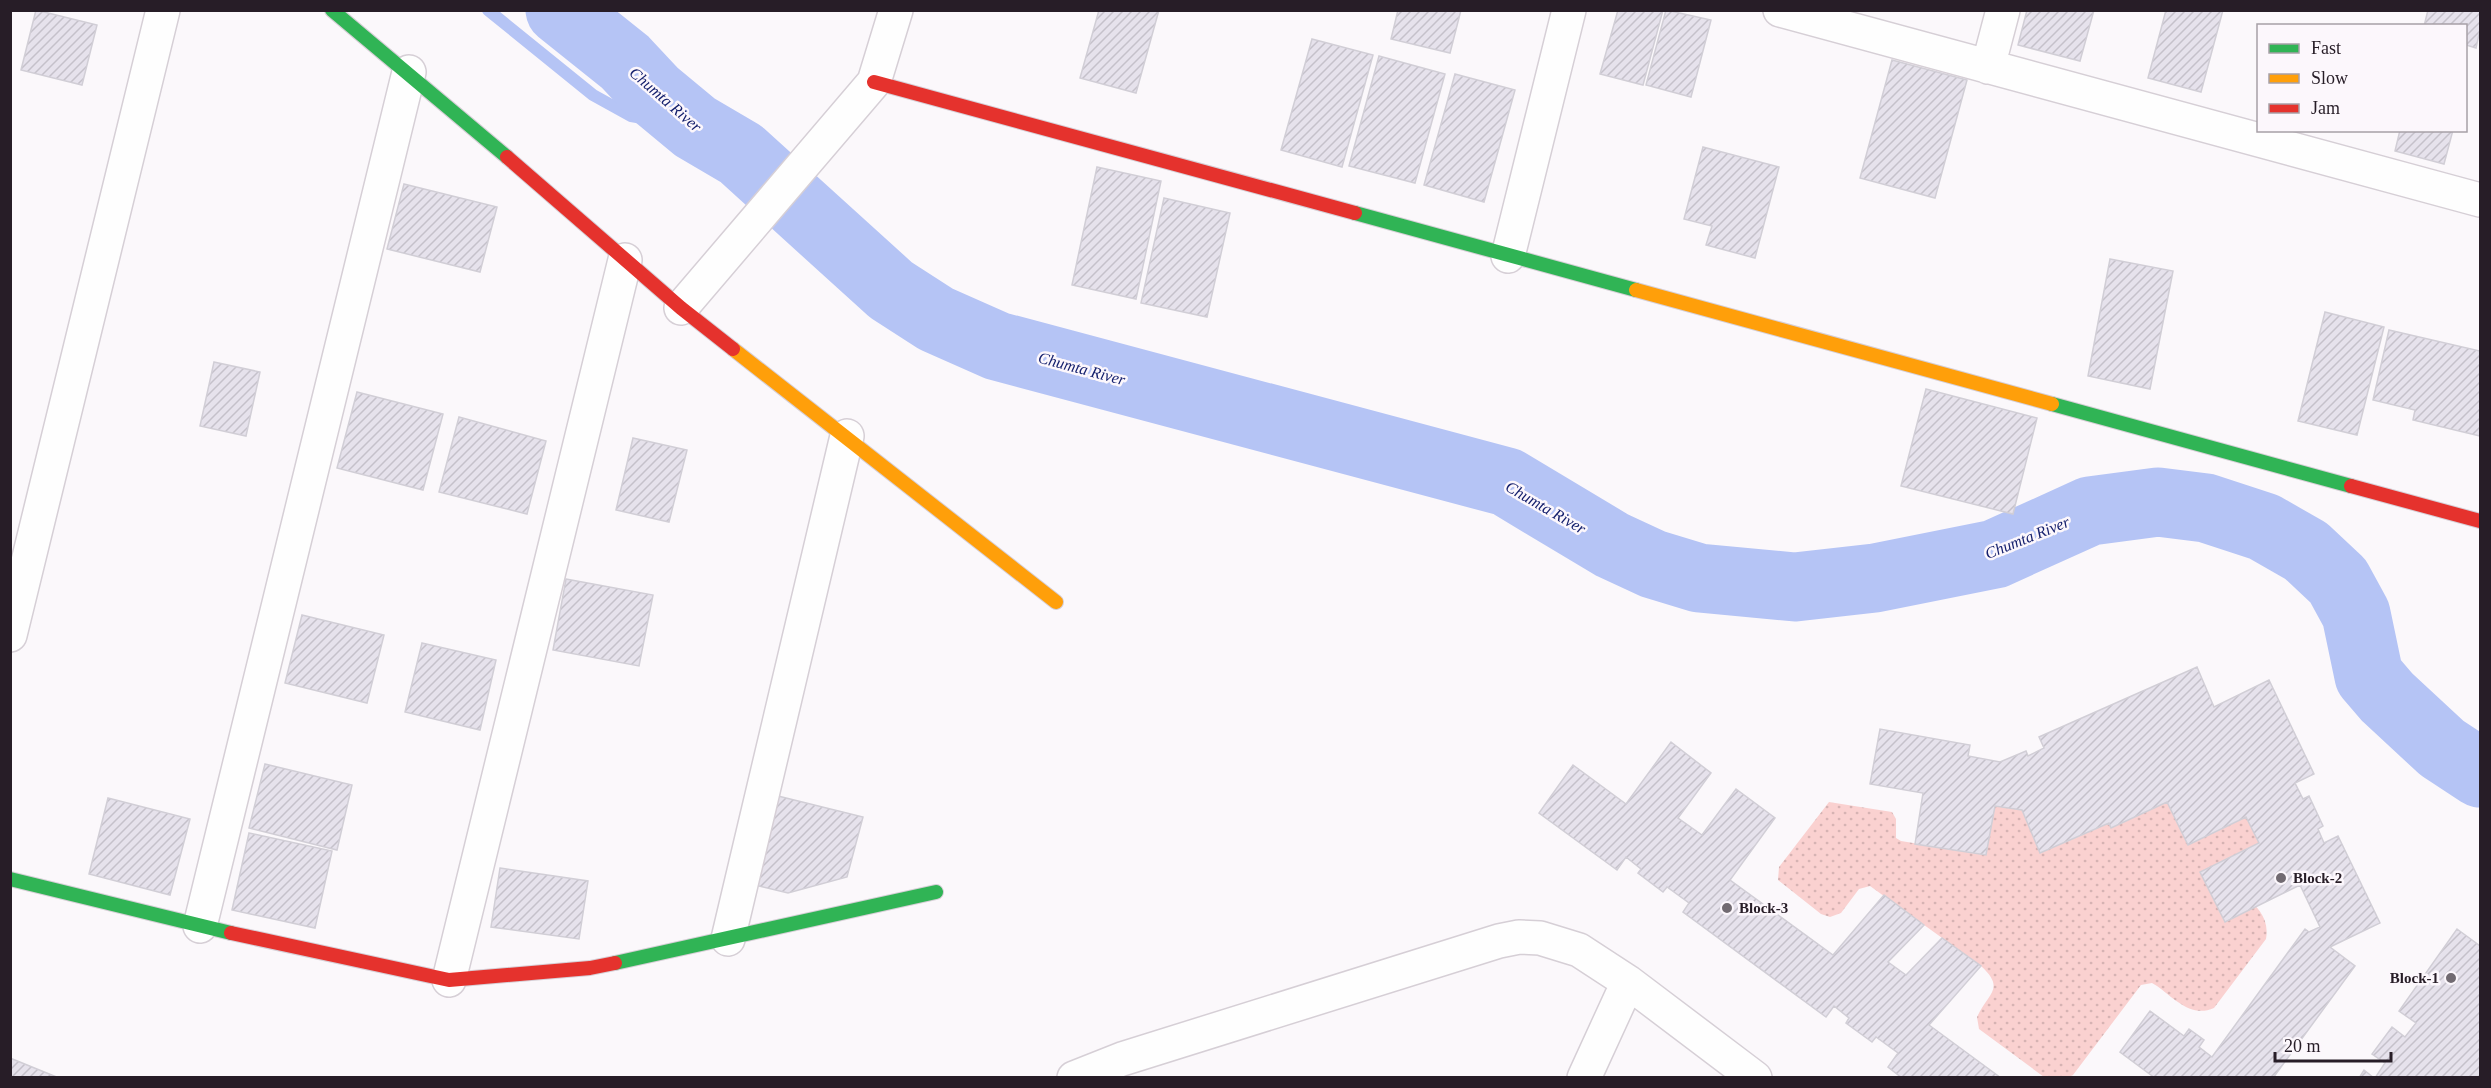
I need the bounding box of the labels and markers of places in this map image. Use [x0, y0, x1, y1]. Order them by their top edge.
place label: Block-2 [2293, 870, 2342, 886]
marker: Block-2 [2274, 871, 2288, 885]
place label: Block-3 [1739, 900, 1788, 916]
marker: Block-3 [1720, 901, 1734, 915]
place label: Block-1 [2390, 970, 2439, 986]
marker: Block-1 [2444, 971, 2458, 985]

